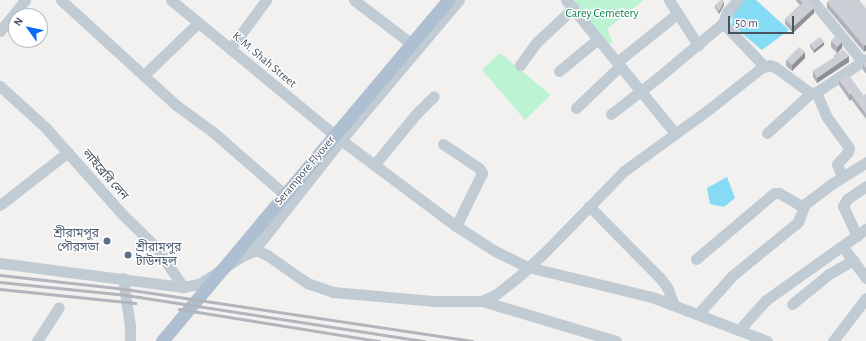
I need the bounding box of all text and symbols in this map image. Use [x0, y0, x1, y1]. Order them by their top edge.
park label: Carey Cemetery [565, 7, 639, 21]
north arrow [8, 8, 48, 48]
scale bar [730, 8, 796, 34]
text: N [12, 16, 25, 28]
text: 50 m [735, 17, 758, 29]
street label: K. M. Shah Street [229, 29, 299, 91]
street label: Serampore Flyover [272, 133, 338, 209]
street label: লাইব্রেরি লেন [79, 147, 131, 203]
place label: শ্রীরামপুর পৌরসভা [54, 227, 99, 255]
marker: শ্রীরামপুর পৌরসভা [102, 236, 112, 246]
place label: শ্রীরামপুর টাউনহল [136, 241, 181, 269]
marker: শ্রীরামপুর টাউনহল [123, 250, 133, 260]

